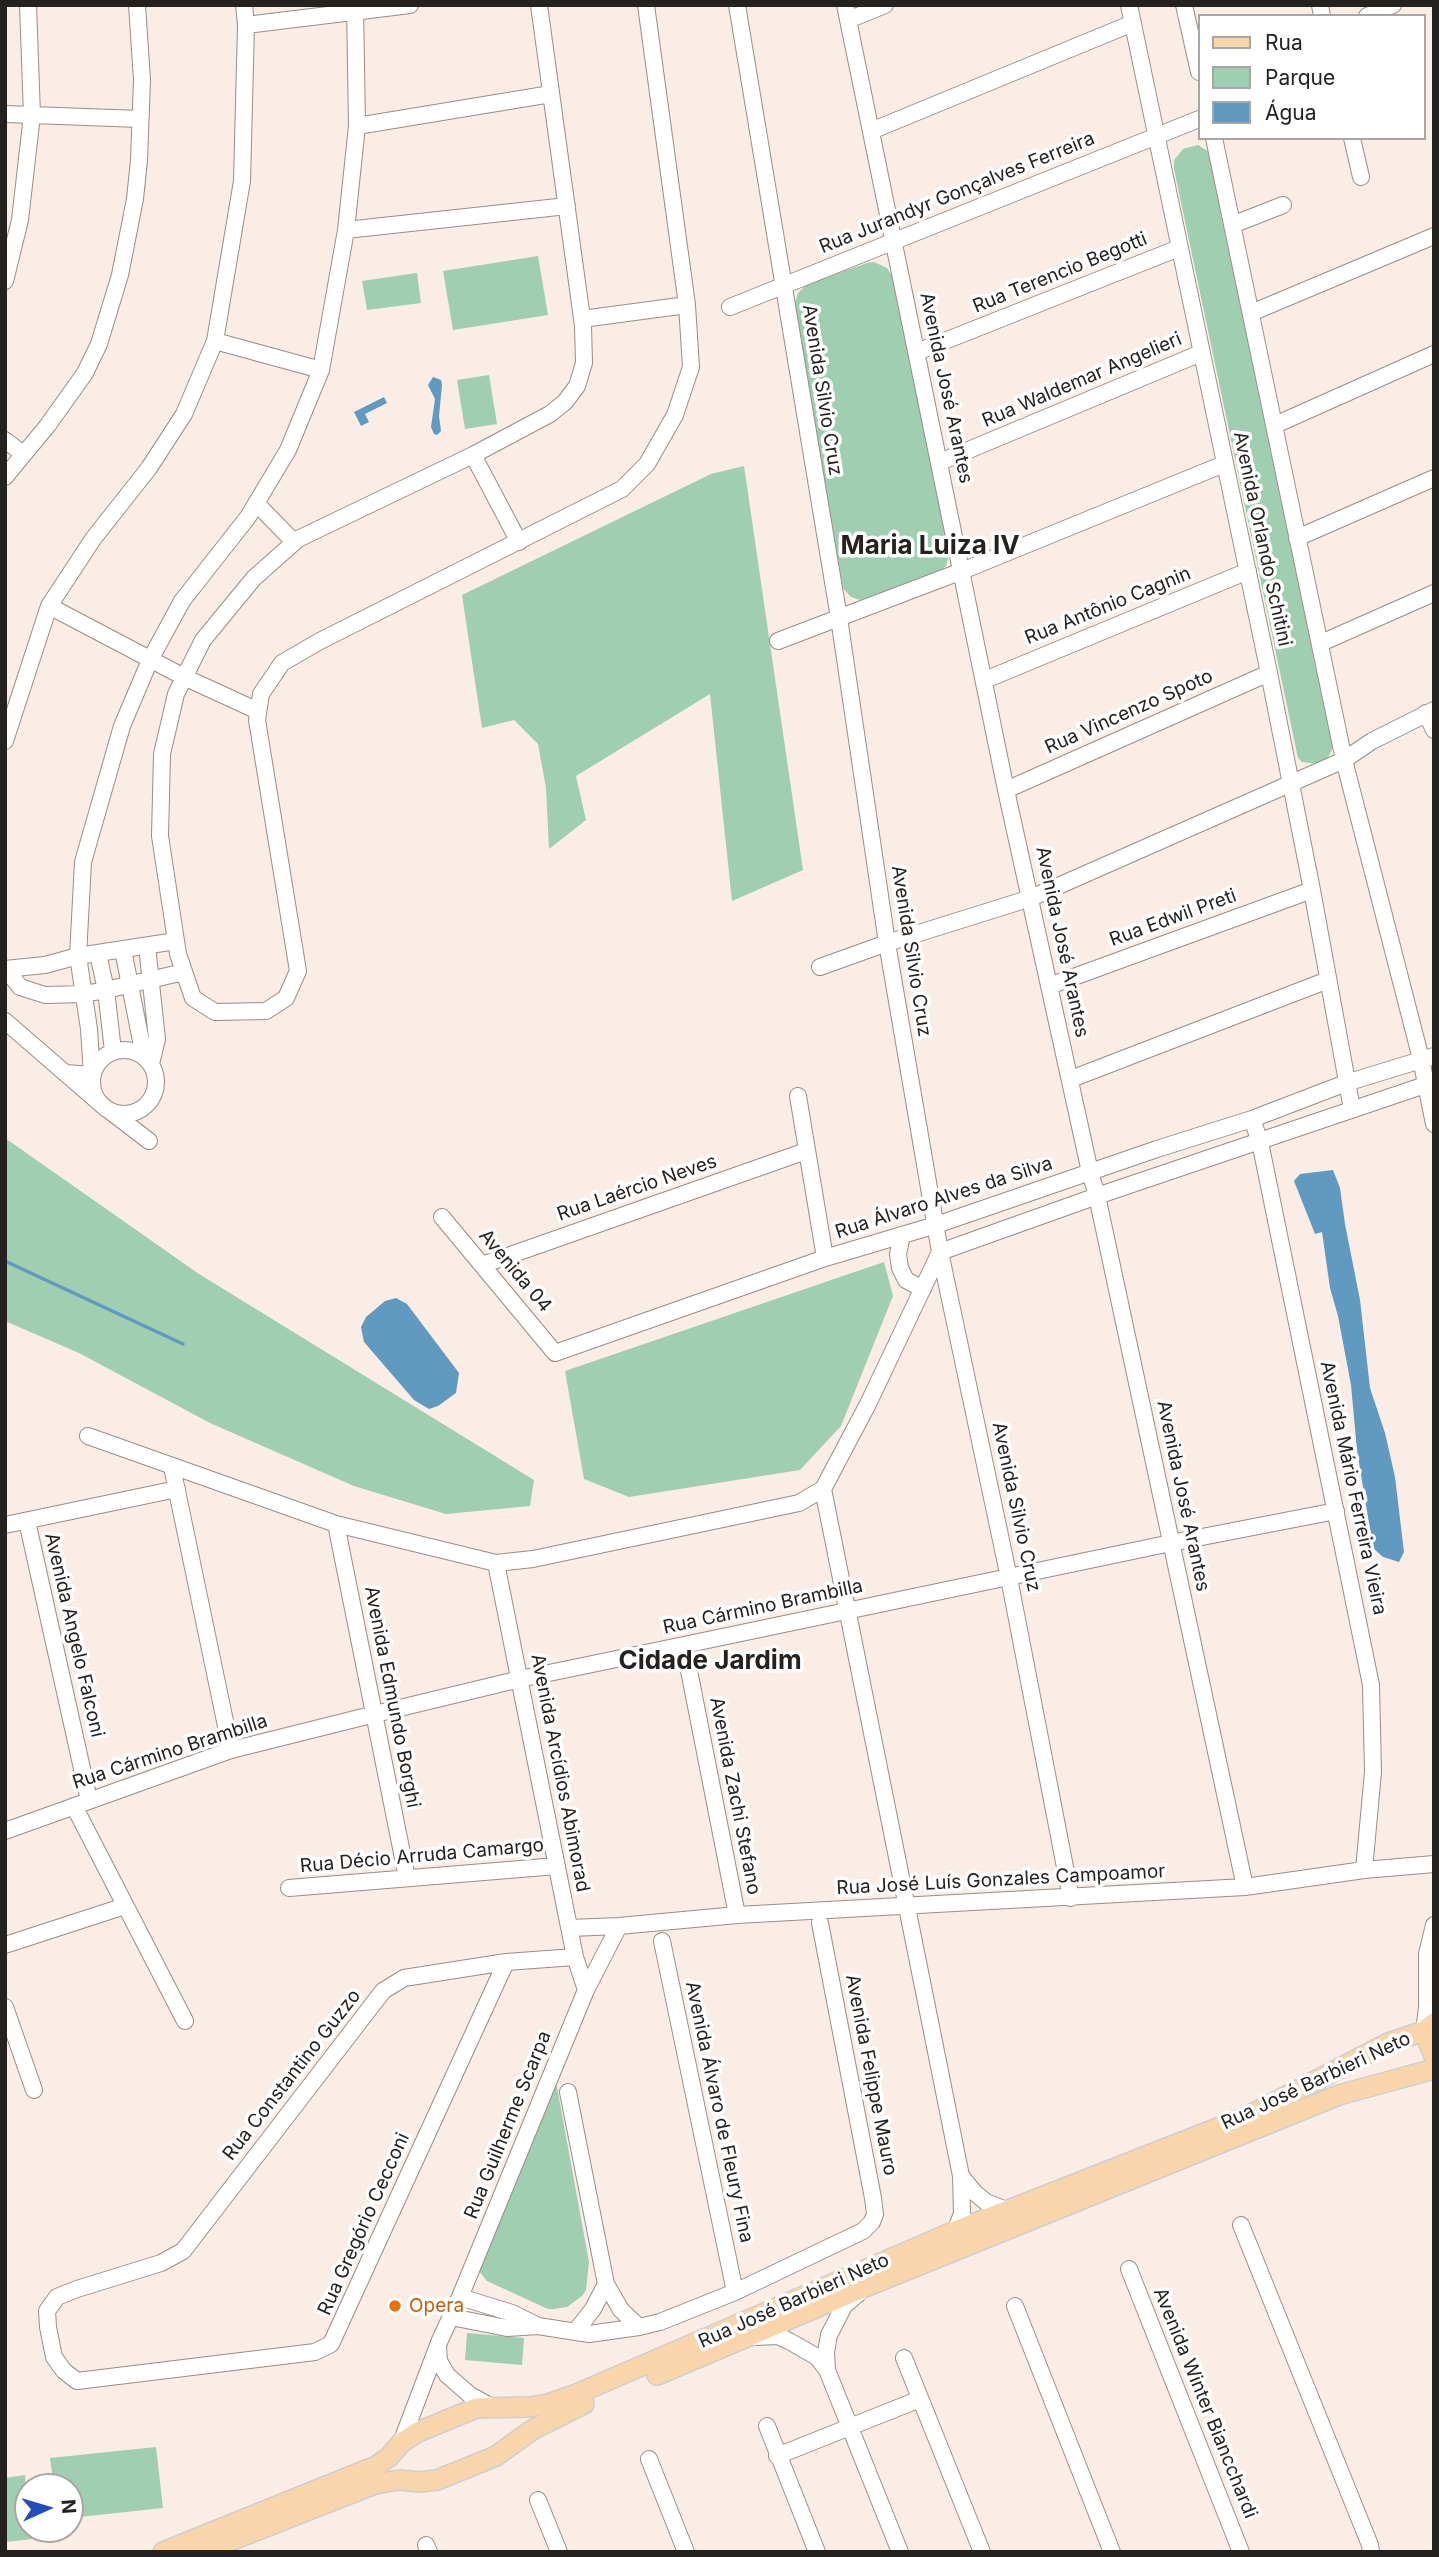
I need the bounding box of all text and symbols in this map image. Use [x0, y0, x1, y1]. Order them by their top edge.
legend [1198, 14, 1425, 140]
text: Rua [1265, 30, 1303, 55]
text: Parque [1265, 65, 1335, 90]
text: Água [1265, 100, 1317, 125]
street label: Rua Jurandyr Gonçalves Ferreira [816, 127, 1098, 259]
street label: Rua Terencio Begotti [970, 228, 1150, 318]
street label: Avenida José Arantes [915, 290, 977, 486]
street label: Avenida Silvio Cruz [797, 303, 847, 477]
street label: Rua Waldemar Angelieri [979, 328, 1185, 432]
street label: Avenida Orlando Schitini [1228, 429, 1296, 649]
district label: Maria Luiza IV [840, 530, 1020, 562]
street label: Rua Antônio Cagnin [1022, 562, 1194, 650]
street label: Rua Vincenzo Spoto [1042, 665, 1216, 759]
street label: Avenida José Arantes [1031, 844, 1093, 1040]
street label: Avenida Silvio Cruz [886, 864, 936, 1038]
street label: Rua Edwil Preti [1106, 884, 1240, 952]
street label: Rua Laércio Neves [554, 1150, 720, 1226]
street label: Rua Álvaro Alves da Silva [833, 1152, 1055, 1244]
street label: Avenida 04 [474, 1225, 556, 1317]
street label: Avenida Mário Ferreira Vieira [1315, 1359, 1391, 1617]
street label: Avenida José Arantes [1152, 1398, 1214, 1594]
street label: Avenida Silvio Cruz [987, 1420, 1045, 1594]
street label: Avenida Angelo Falconi [39, 1531, 109, 1739]
street label: Rua Cármino Brambilla [661, 1575, 865, 1639]
street label: Avenida Edmundo Borghi [359, 1584, 425, 1810]
district label: Cidade Jardim [618, 1645, 802, 1677]
street label: Avenida Arcídios Abimorad [526, 1652, 594, 1894]
street label: Avenida Zachi Stefano [705, 1695, 765, 1897]
street label: Rua Cármino Brambilla [70, 1710, 270, 1794]
street label: Rua Décio Arruda Camargo [299, 1834, 545, 1878]
street label: Rua José Luís Gonzales Campoamor [836, 1860, 1166, 1900]
street label: Avenida Felippe Mauro [840, 1972, 902, 2178]
street label: Avenida Álvaro de Fleury Fina [680, 1979, 758, 2245]
street label: Rua Constantino Guzzo [218, 1985, 366, 2165]
street label: Rua José Barbieri Neto [1218, 2027, 1414, 2135]
street label: Rua Guilherme Scarpa [460, 2028, 556, 2222]
street label: Rua Gregório Cecconi [313, 2129, 415, 2319]
street label: Rua José Barbieri Neto [695, 2249, 893, 2353]
street label: Avenida Winter Biancchardi [1148, 2284, 1262, 2522]
place label: Opera [409, 2295, 464, 2317]
marker: Opera [387, 2298, 403, 2314]
north arrow [14, 2473, 84, 2543]
text: N [56, 2499, 80, 2515]

